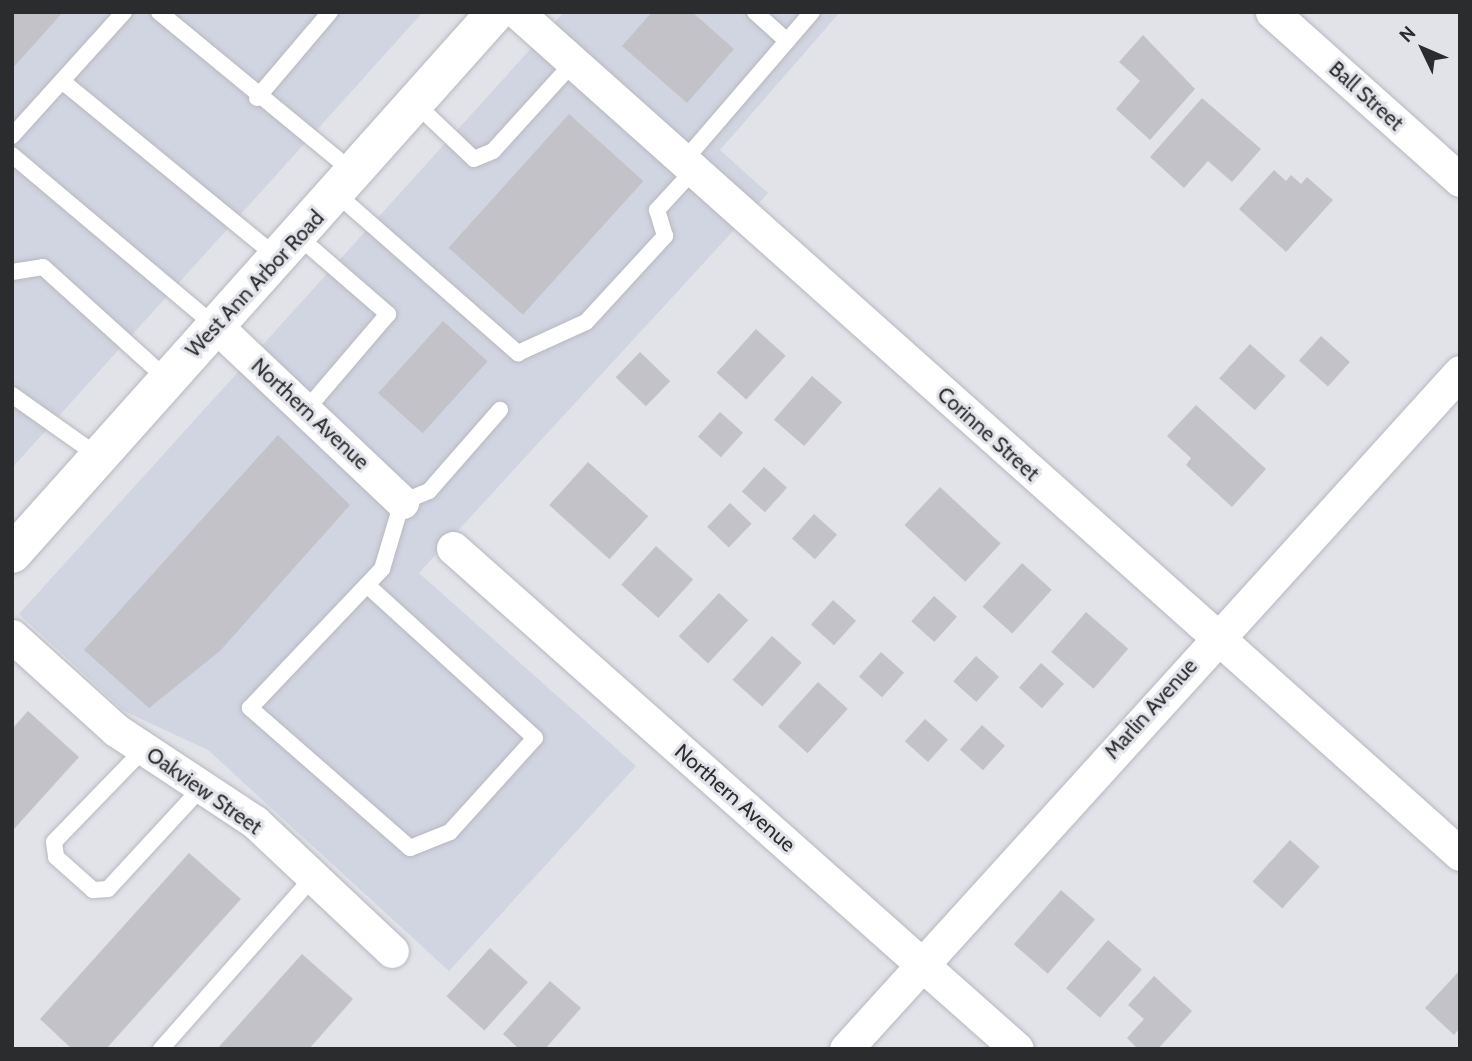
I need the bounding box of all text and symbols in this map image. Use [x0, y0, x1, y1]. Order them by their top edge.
north arrow [1388, 14, 1458, 84]
text: N [1395, 21, 1420, 47]
street label: Ball Street [1324, 56, 1408, 136]
street label: West Ann Arbor Road [181, 206, 329, 362]
street label: Northern Avenue [246, 353, 374, 475]
street label: Corinne Street [932, 382, 1044, 486]
street label: Marlin Avenue [1099, 654, 1203, 764]
street label: Northern Avenue [670, 739, 800, 857]
street label: Oakview Street [142, 742, 266, 840]

